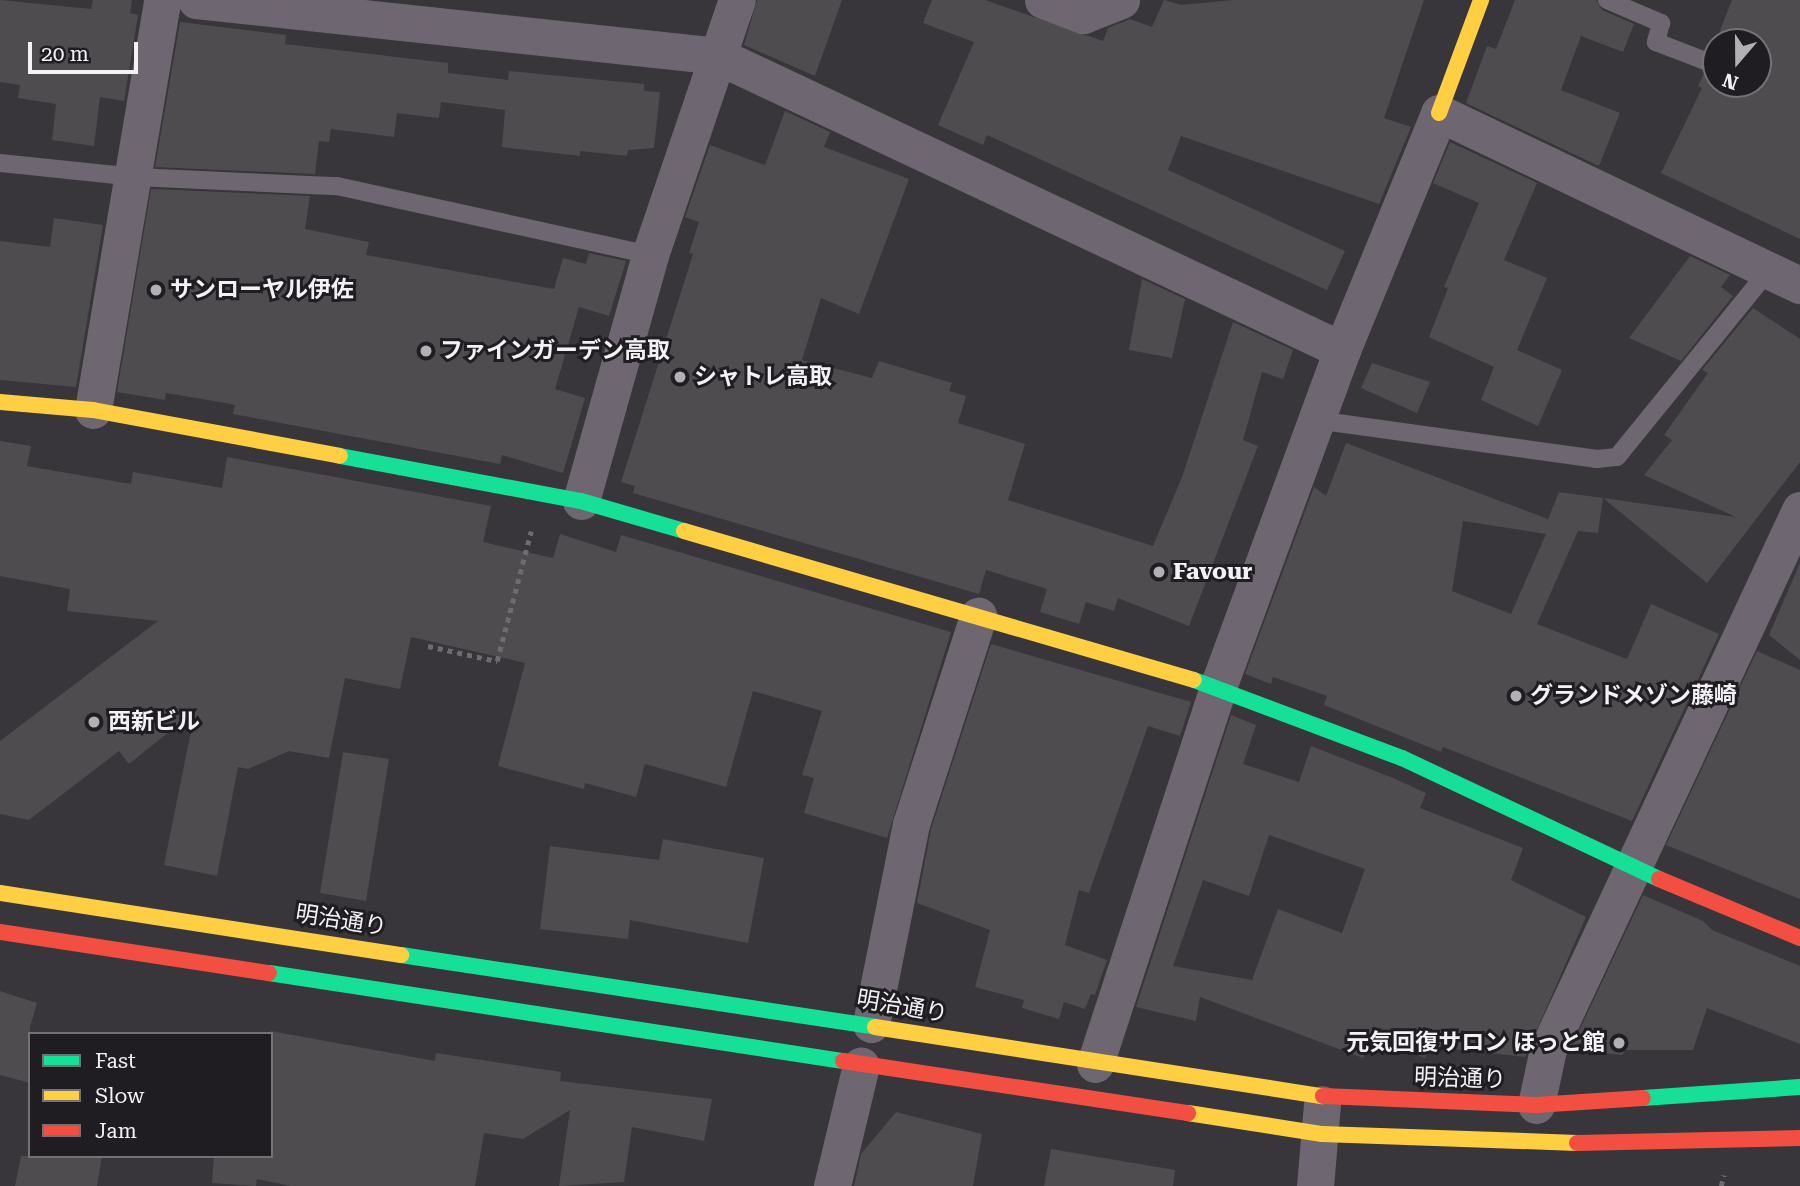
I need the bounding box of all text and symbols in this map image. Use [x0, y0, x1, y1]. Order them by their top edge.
scale bar [32, 28, 142, 72]
north arrow [1702, 28, 1772, 98]
text: 20 m [41, 42, 89, 66]
text: N [1720, 68, 1741, 95]
place label: サンローヤル伊佐 [170, 276, 354, 304]
marker: サンローヤル伊佐 [148, 282, 164, 298]
place label: ファインガーデン高取 [440, 337, 670, 365]
marker: ファインガーデン高取 [418, 343, 434, 359]
place label: シャトレ高取 [694, 363, 832, 391]
marker: シャトレ高取 [672, 369, 688, 385]
place label: Favour [1173, 558, 1253, 586]
marker: Favour [1151, 564, 1167, 580]
place label: グランドメゾン藤崎 [1530, 682, 1737, 710]
marker: グランドメゾン藤崎 [1508, 688, 1524, 704]
place label: 西新ビル [108, 708, 200, 736]
marker: 西新ビル [86, 714, 102, 730]
street label: 明治通り [293, 900, 389, 942]
street label: 明治通り [854, 985, 950, 1029]
place label: 元気回復サロン ほっと館 [1346, 1029, 1605, 1057]
legend [28, 1032, 273, 1158]
marker: 元気回復サロン ほっと館 [1611, 1035, 1627, 1051]
text: Fast [95, 1049, 136, 1073]
street label: 明治通り [1414, 1064, 1506, 1094]
text: Slow [95, 1084, 144, 1108]
text: Jam [95, 1119, 137, 1143]

